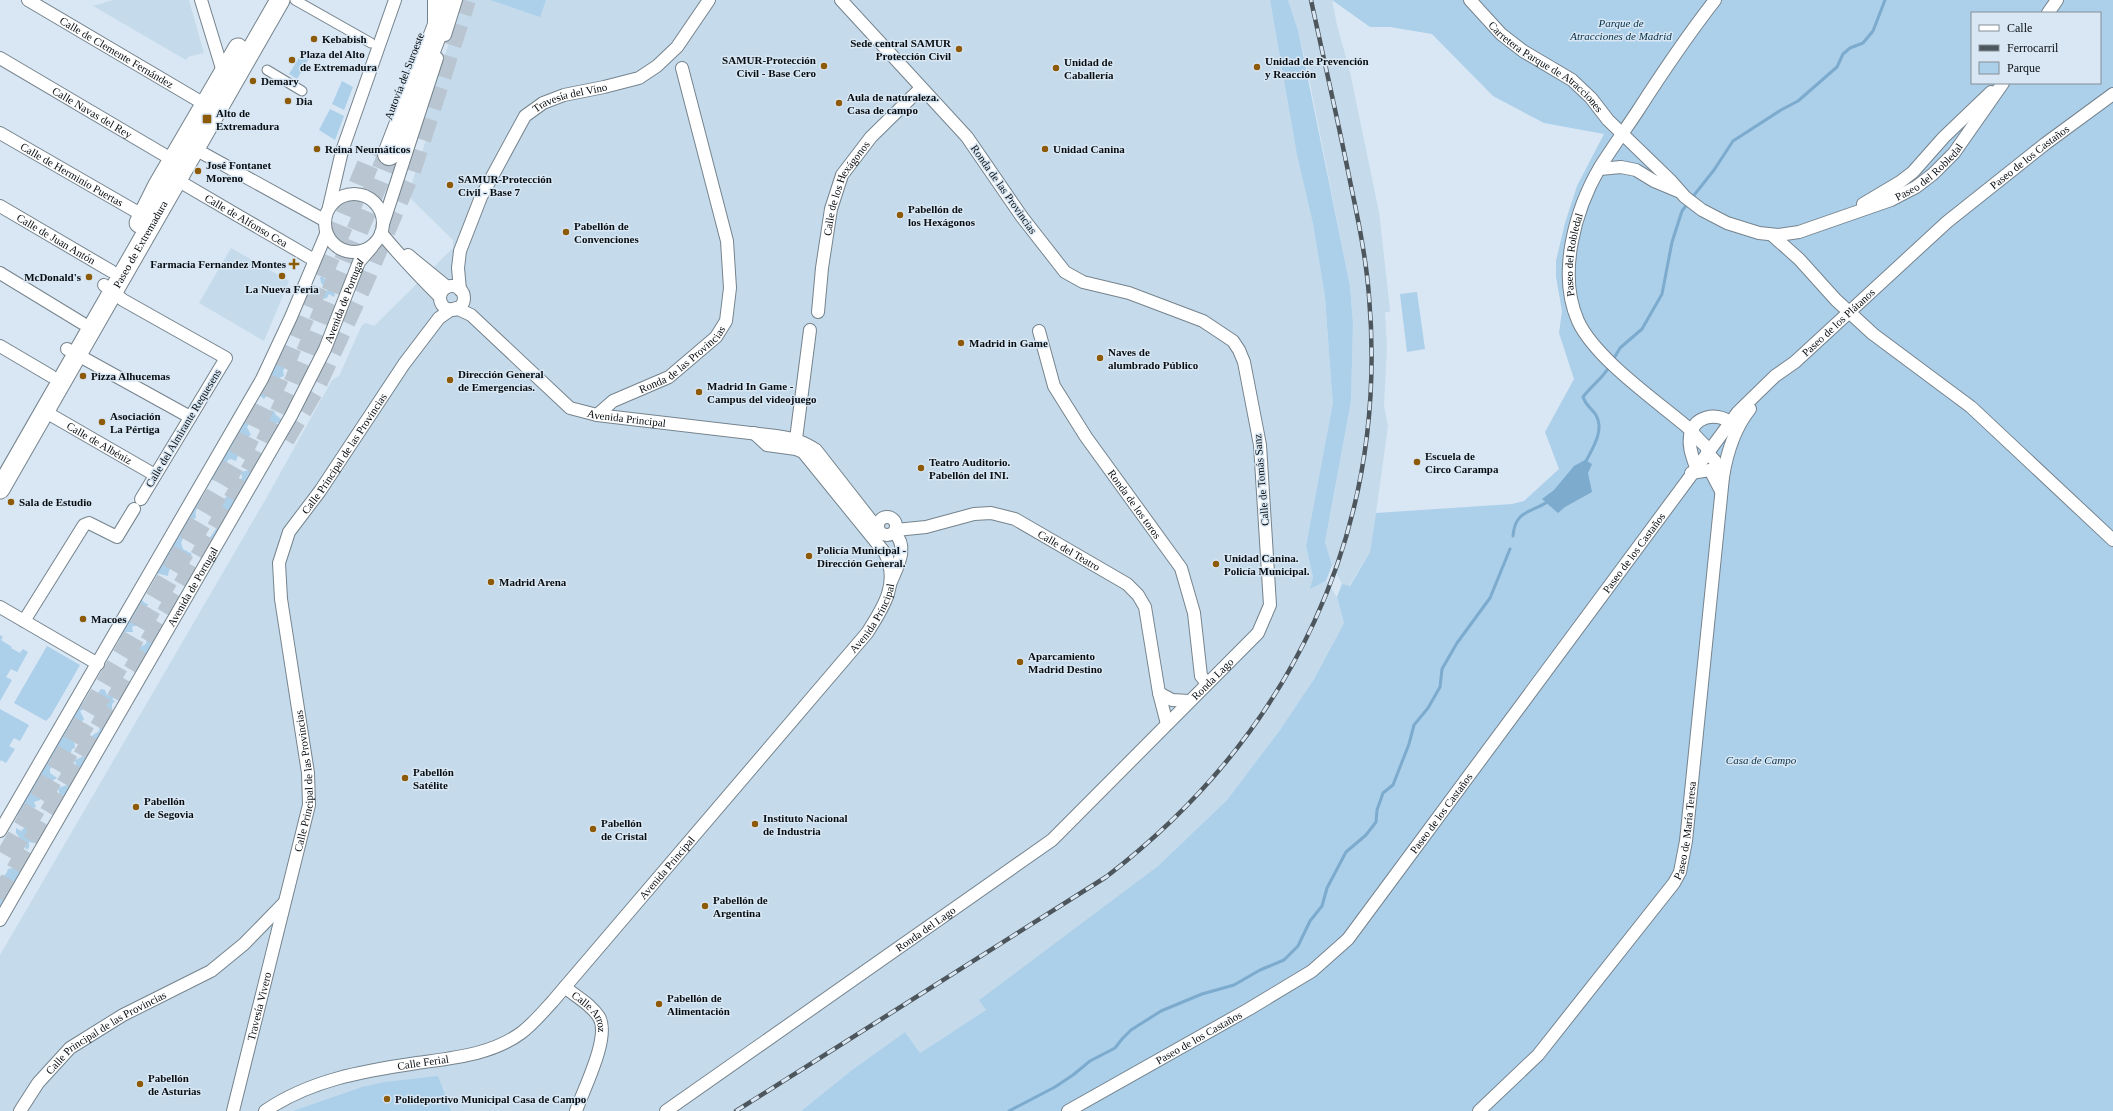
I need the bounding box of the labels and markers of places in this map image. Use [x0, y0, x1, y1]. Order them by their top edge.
place label: Kebabish [322, 33, 367, 45]
marker: Kebabish [309, 34, 319, 44]
place label: Sede central SAMUR Protección Civil [850, 37, 952, 62]
marker: Sede central SAMUR Protección Civil [954, 44, 964, 54]
place label: Plaza del Alto de Extremadura [300, 48, 378, 73]
place label: SAMUR-Protección Civil - Base Cero [722, 54, 816, 79]
marker: Plaza del Alto de Extremadura [287, 55, 297, 65]
place label: Unidad de Prevención y Reacción [1265, 55, 1369, 80]
place label: Unidad de Caballería [1064, 56, 1114, 81]
marker: SAMUR-Protección Civil - Base Cero [819, 61, 829, 71]
marker: Unidad de Prevención y Reacción [1252, 62, 1262, 72]
marker: Unidad de Caballería [1051, 63, 1061, 73]
place label: Demary [261, 75, 299, 87]
marker: Demary [248, 76, 258, 86]
place label: Aula de naturaleza. Casa de campo [847, 91, 939, 116]
place label: Dia [296, 95, 313, 107]
marker: Dia [283, 96, 293, 106]
marker: Aula de naturaleza. Casa de campo [834, 98, 844, 108]
place label: Alto de Extremadura [216, 107, 280, 132]
marker: Alto de Extremadura [201, 113, 213, 125]
place label: Reina Neumáticos [325, 143, 411, 155]
place label: Unidad Canina [1053, 143, 1125, 155]
marker: Reina Neumáticos [312, 144, 322, 154]
marker: Unidad Canina [1040, 144, 1050, 154]
place label: José Fontanet Moreno [206, 159, 271, 184]
marker: José Fontanet Moreno [193, 166, 203, 176]
place label: SAMUR-Protección Civil - Base 7 [458, 173, 552, 198]
marker: SAMUR-Protección Civil - Base 7 [445, 180, 455, 190]
place label: Pabellón de los Hexágonos [908, 203, 976, 228]
marker: Pabellón de los Hexágonos [895, 210, 905, 220]
place label: Pabellón de Convenciones [574, 220, 640, 245]
marker: Pabellón de Convenciones [561, 227, 571, 237]
place label: Farmacia Fernandez Montes [150, 258, 287, 270]
marker: Farmacia Fernandez Montes [289, 259, 299, 269]
place label: McDonald's [24, 271, 82, 283]
marker: La Nueva Feria [277, 271, 287, 281]
marker: McDonald's [84, 272, 94, 282]
place label: La Nueva Feria [245, 283, 319, 295]
place label: Madrid in Game [969, 337, 1048, 349]
marker: Madrid in Game [956, 338, 966, 348]
place label: Naves de alumbrado Público [1108, 346, 1199, 371]
marker: Naves de alumbrado Público [1095, 353, 1105, 363]
place label: Dirección General de Emergencias. [458, 368, 544, 393]
place label: Pizza Alhucemas [91, 370, 171, 382]
marker: Pizza Alhucemas [78, 371, 88, 381]
marker: Dirección General de Emergencias. [445, 375, 455, 385]
place label: Madrid In Game - Campus del videojuego [707, 380, 817, 405]
marker: Madrid In Game - Campus del videojuego [694, 387, 704, 397]
place label: Asociación La Pértiga [110, 410, 161, 435]
marker: Asociación La Pértiga [97, 417, 107, 427]
place label: Escuela de Circo Carampa [1425, 450, 1499, 475]
place label: Teatro Auditorio. Pabellón del INI. [929, 456, 1011, 481]
marker: Escuela de Circo Carampa [1412, 457, 1422, 467]
marker: Teatro Auditorio. Pabellón del INI. [916, 463, 926, 473]
place label: Sala de Estudio [19, 496, 92, 508]
marker: Sala de Estudio [6, 497, 16, 507]
place label: Policía Municipal - Dirección General. [817, 544, 907, 569]
marker: Policía Municipal - Dirección General. [804, 551, 814, 561]
place label: Unidad Canina. Policía Municipal. [1224, 552, 1310, 577]
marker: Unidad Canina. Policía Municipal. [1211, 559, 1221, 569]
place label: Madrid Arena [499, 576, 567, 588]
marker: Madrid Arena [486, 577, 496, 587]
place label: Macoes [91, 613, 127, 625]
marker: Macoes [78, 614, 88, 624]
place label: Aparcamiento Madrid Destino [1028, 650, 1103, 675]
marker: Aparcamiento Madrid Destino [1015, 657, 1025, 667]
place label: Pabellón Satélite [413, 766, 454, 791]
marker: Pabellón Satélite [400, 773, 410, 783]
place label: Pabellón de Segovia [144, 795, 194, 820]
marker: Pabellón de Segovia [131, 802, 141, 812]
place label: Instituto Nacional de Industria [763, 812, 848, 837]
place label: Pabellón de Cristal [601, 817, 647, 842]
marker: Instituto Nacional de Industria [750, 819, 760, 829]
marker: Pabellón de Cristal [588, 824, 598, 834]
place label: Pabellón de Argentina [713, 894, 768, 919]
marker: Pabellón de Argentina [700, 901, 710, 911]
place label: Pabellón de Alimentación [667, 992, 730, 1017]
marker: Pabellón de Alimentación [654, 999, 664, 1009]
place label: Pabellón de Asturias [148, 1072, 202, 1097]
marker: Pabellón de Asturias [135, 1079, 145, 1089]
place label: Polideportivo Municipal Casa de Campo [395, 1093, 587, 1105]
marker: Polideportivo Municipal Casa de Campo [382, 1094, 392, 1104]

